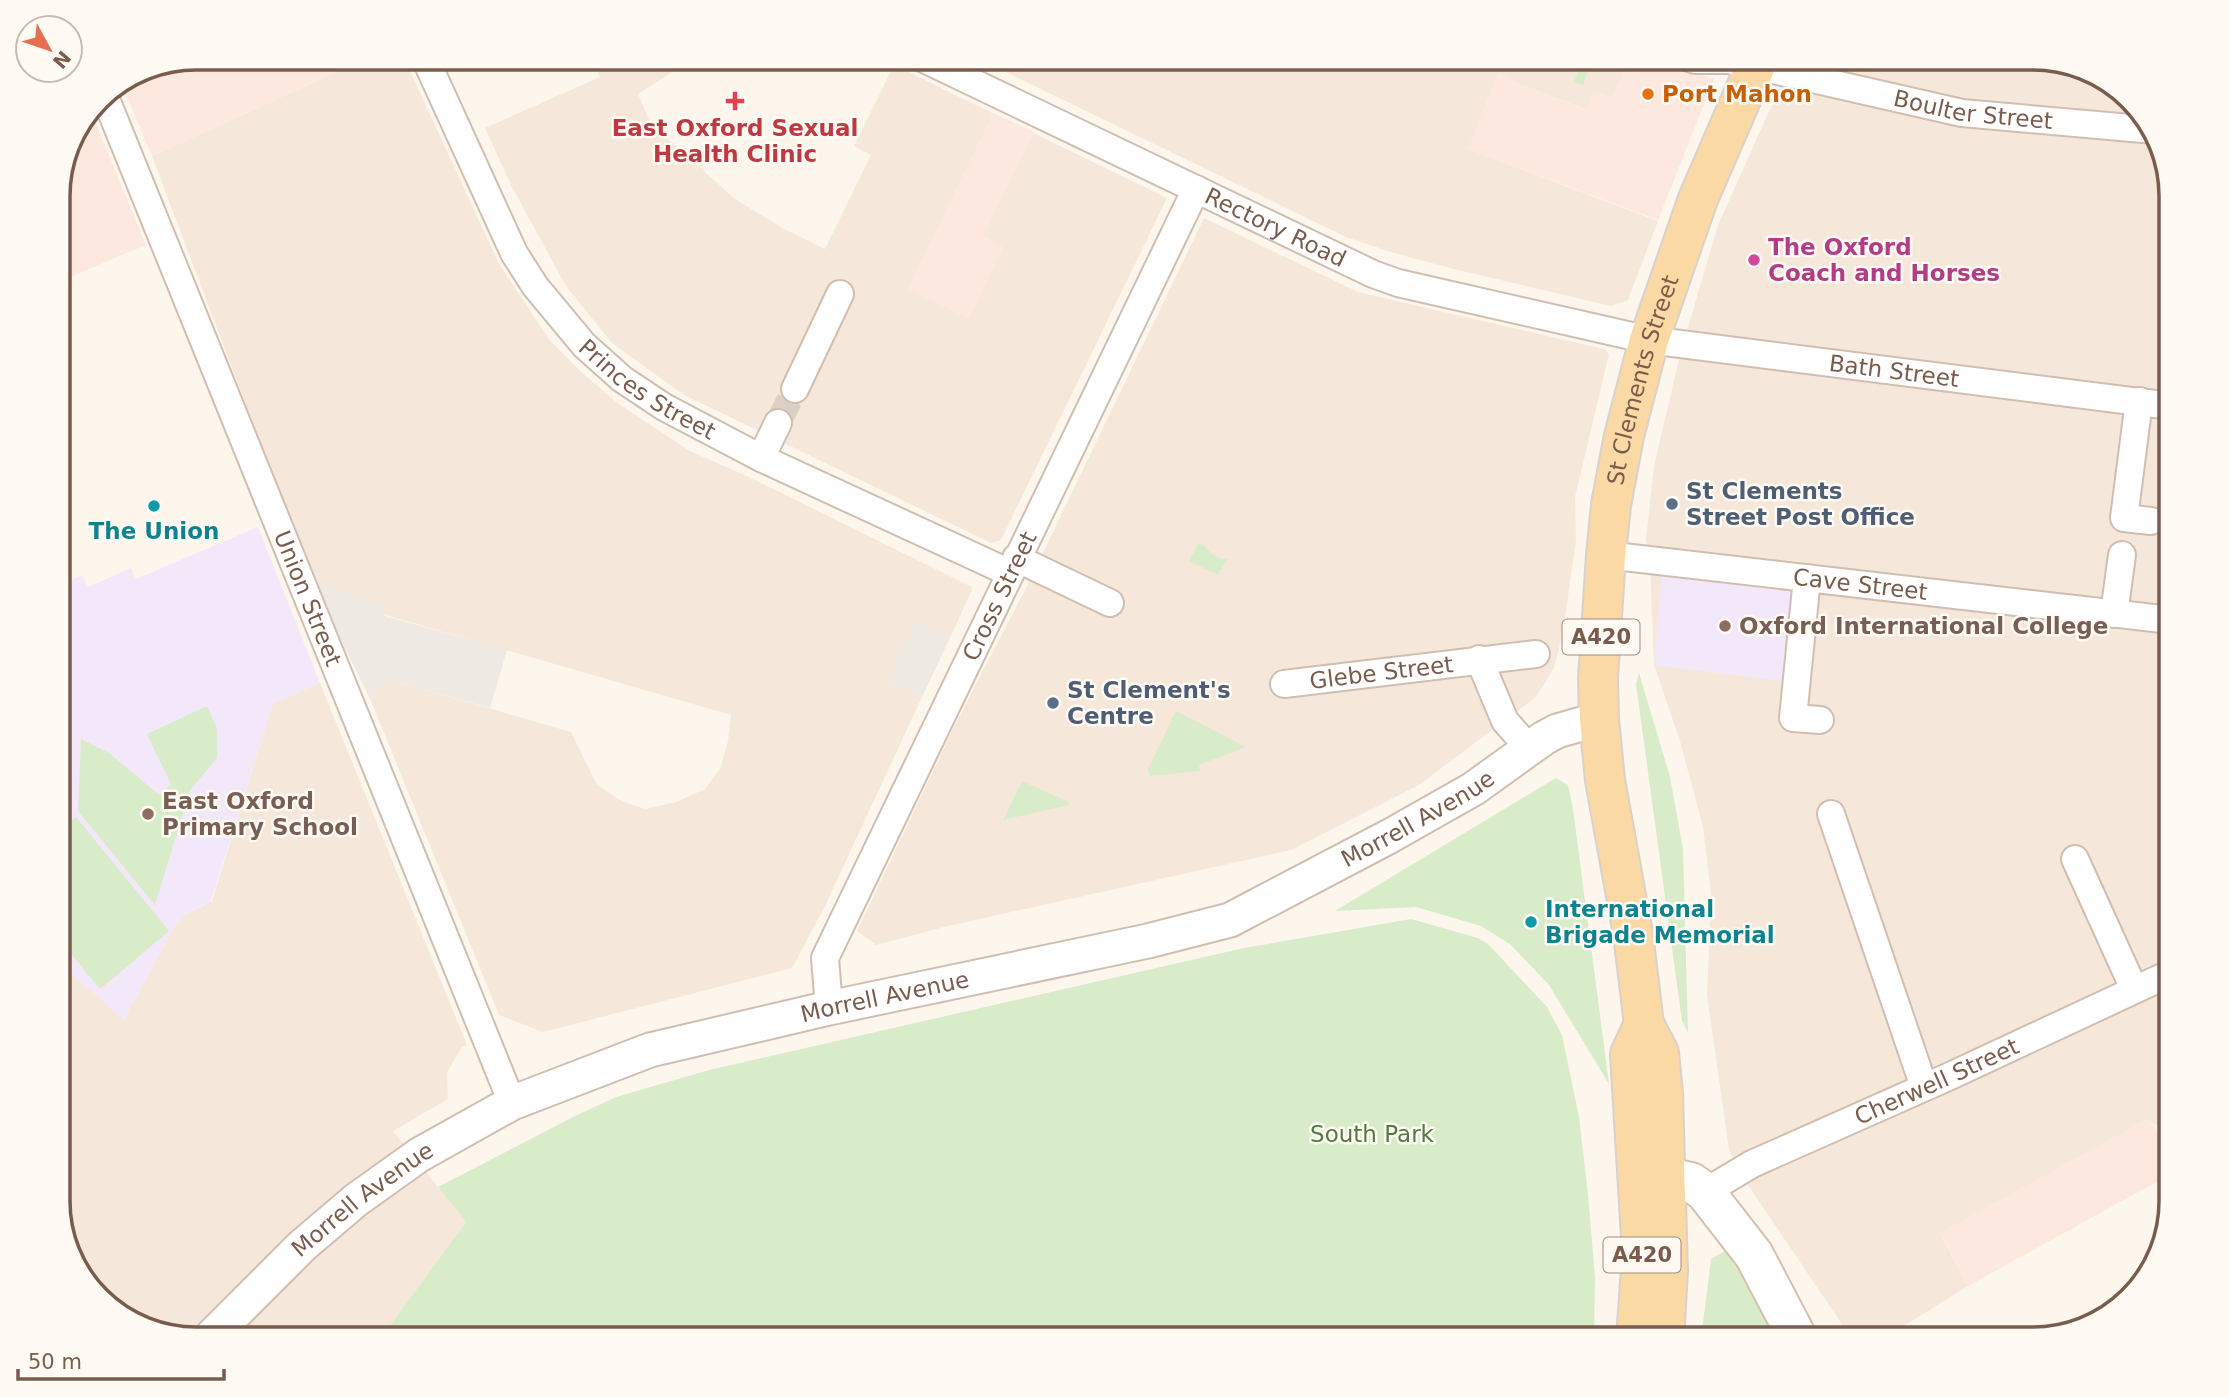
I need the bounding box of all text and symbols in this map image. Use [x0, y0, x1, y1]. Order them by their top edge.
north arrow [14, 14, 84, 84]
text: N [48, 47, 76, 73]
place label: Port Mahon [1662, 81, 1812, 107]
street label: Boulter Street [1891, 85, 2054, 134]
marker: Port Mahon [1640, 86, 1656, 102]
marker: East Oxford Sexual Health Clinic [725, 91, 745, 111]
place label: East Oxford Sexual Health Clinic [612, 115, 858, 167]
street label: Rectory Road [1201, 183, 1350, 272]
place label: The Oxford Coach and Horses [1768, 234, 2000, 286]
marker: The Oxford Coach and Horses [1746, 252, 1762, 268]
street label: St Clements Street [1602, 271, 1684, 487]
street label: Princes Street [574, 334, 720, 445]
street label: Bath Street [1828, 350, 1961, 392]
place label: St Clements Street Post Office [1686, 478, 1915, 530]
marker: St Clements Street Post Office [1664, 496, 1680, 512]
marker: The Union [146, 498, 162, 514]
place label: The Union [89, 518, 219, 544]
street label: Union Street [269, 527, 347, 670]
street label: Cross Street [957, 527, 1042, 665]
street label: Cave Street [1792, 564, 1929, 605]
place label: Oxford International College [1739, 613, 2108, 639]
marker: Oxford International College [1717, 618, 1733, 634]
road number: A420 [1562, 620, 1640, 654]
street label: Glebe Street [1308, 651, 1455, 694]
place label: St Clement's Centre [1067, 677, 1231, 729]
marker: St Clement's Centre [1045, 695, 1061, 711]
street label: Morrell Avenue [1337, 765, 1499, 872]
place label: East Oxford Primary School [162, 788, 358, 840]
marker: East Oxford Primary School [140, 806, 156, 822]
place label: International Brigade Memorial [1545, 896, 1775, 948]
marker: International Brigade Memorial [1523, 914, 1539, 930]
street label: Morrell Avenue [798, 966, 971, 1027]
street label: Cherwell Street [1851, 1033, 2023, 1130]
park label: South Park [1310, 1121, 1435, 1147]
street label: Morrell Avenue [286, 1137, 438, 1262]
road number: A420 [1604, 1238, 1680, 1272]
scale bar [18, 1338, 224, 1382]
text: 50 m [28, 1350, 82, 1374]

